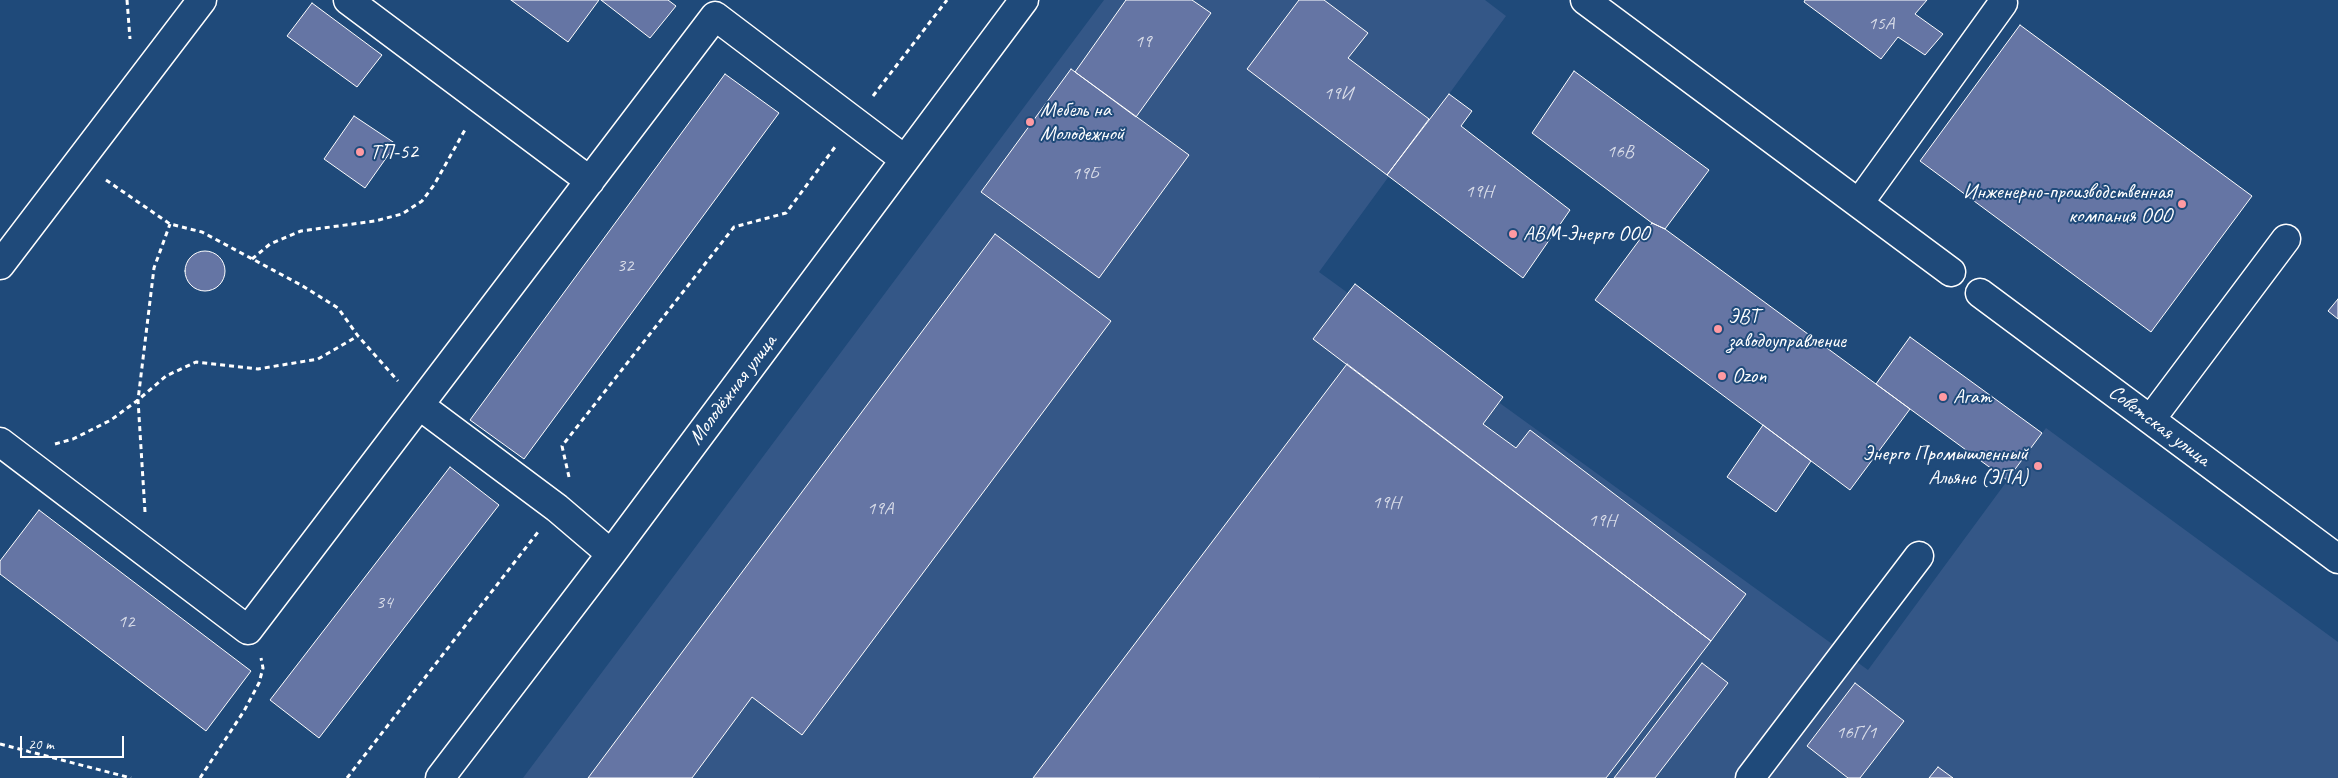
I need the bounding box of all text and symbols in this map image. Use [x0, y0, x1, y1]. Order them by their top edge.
house number: 15А [1868, 13, 1894, 35]
house number: 19 [1134, 31, 1152, 53]
house number: 19И [1323, 83, 1353, 105]
place label: Мебель на Молодежной [1040, 97, 1124, 147]
marker: Мебель на Молодежной [1024, 116, 1036, 128]
place label: ТП-52 [370, 139, 418, 165]
house number: 16В [1607, 141, 1633, 163]
marker: ТП-52 [354, 146, 366, 158]
house number: 19Б [1072, 163, 1098, 185]
place label: Инженерно-производственная компания ООО [1963, 179, 2172, 229]
house number: 19Н [1465, 181, 1493, 203]
marker: Инженерно-производственная компания ООО [2176, 198, 2188, 210]
place label: АВМ-Энерго ООО [1523, 221, 1650, 247]
marker: АВМ-Энерго ООО [1507, 228, 1519, 240]
house number: 32 [616, 255, 634, 277]
place label: ЭВТ заводоуправление [1728, 304, 1846, 354]
marker: ЭВТ заводоуправление [1712, 323, 1724, 335]
street label: Молодёжная улица [683, 330, 783, 450]
place label: Ozon [1732, 363, 1767, 389]
marker: Ozon [1716, 370, 1728, 382]
street label: Советская улица [2103, 380, 2215, 472]
place label: Агат [1953, 384, 1991, 410]
marker: Агат [1937, 391, 1949, 403]
place label: Энерго Промышленный Альянс (ЭПА) [1862, 441, 2028, 491]
marker: Энерго Промышленный Альянс (ЭПА) [2032, 460, 2044, 472]
house number: 19Н [1372, 492, 1400, 514]
house number: 19А [867, 498, 893, 520]
house number: 19Н [1588, 510, 1616, 532]
house number: 34 [375, 592, 393, 614]
house number: 12 [117, 611, 135, 633]
house number: 16Г/1 [1836, 722, 1876, 744]
scale bar [22, 726, 126, 758]
text: 20 m [28, 735, 54, 754]

